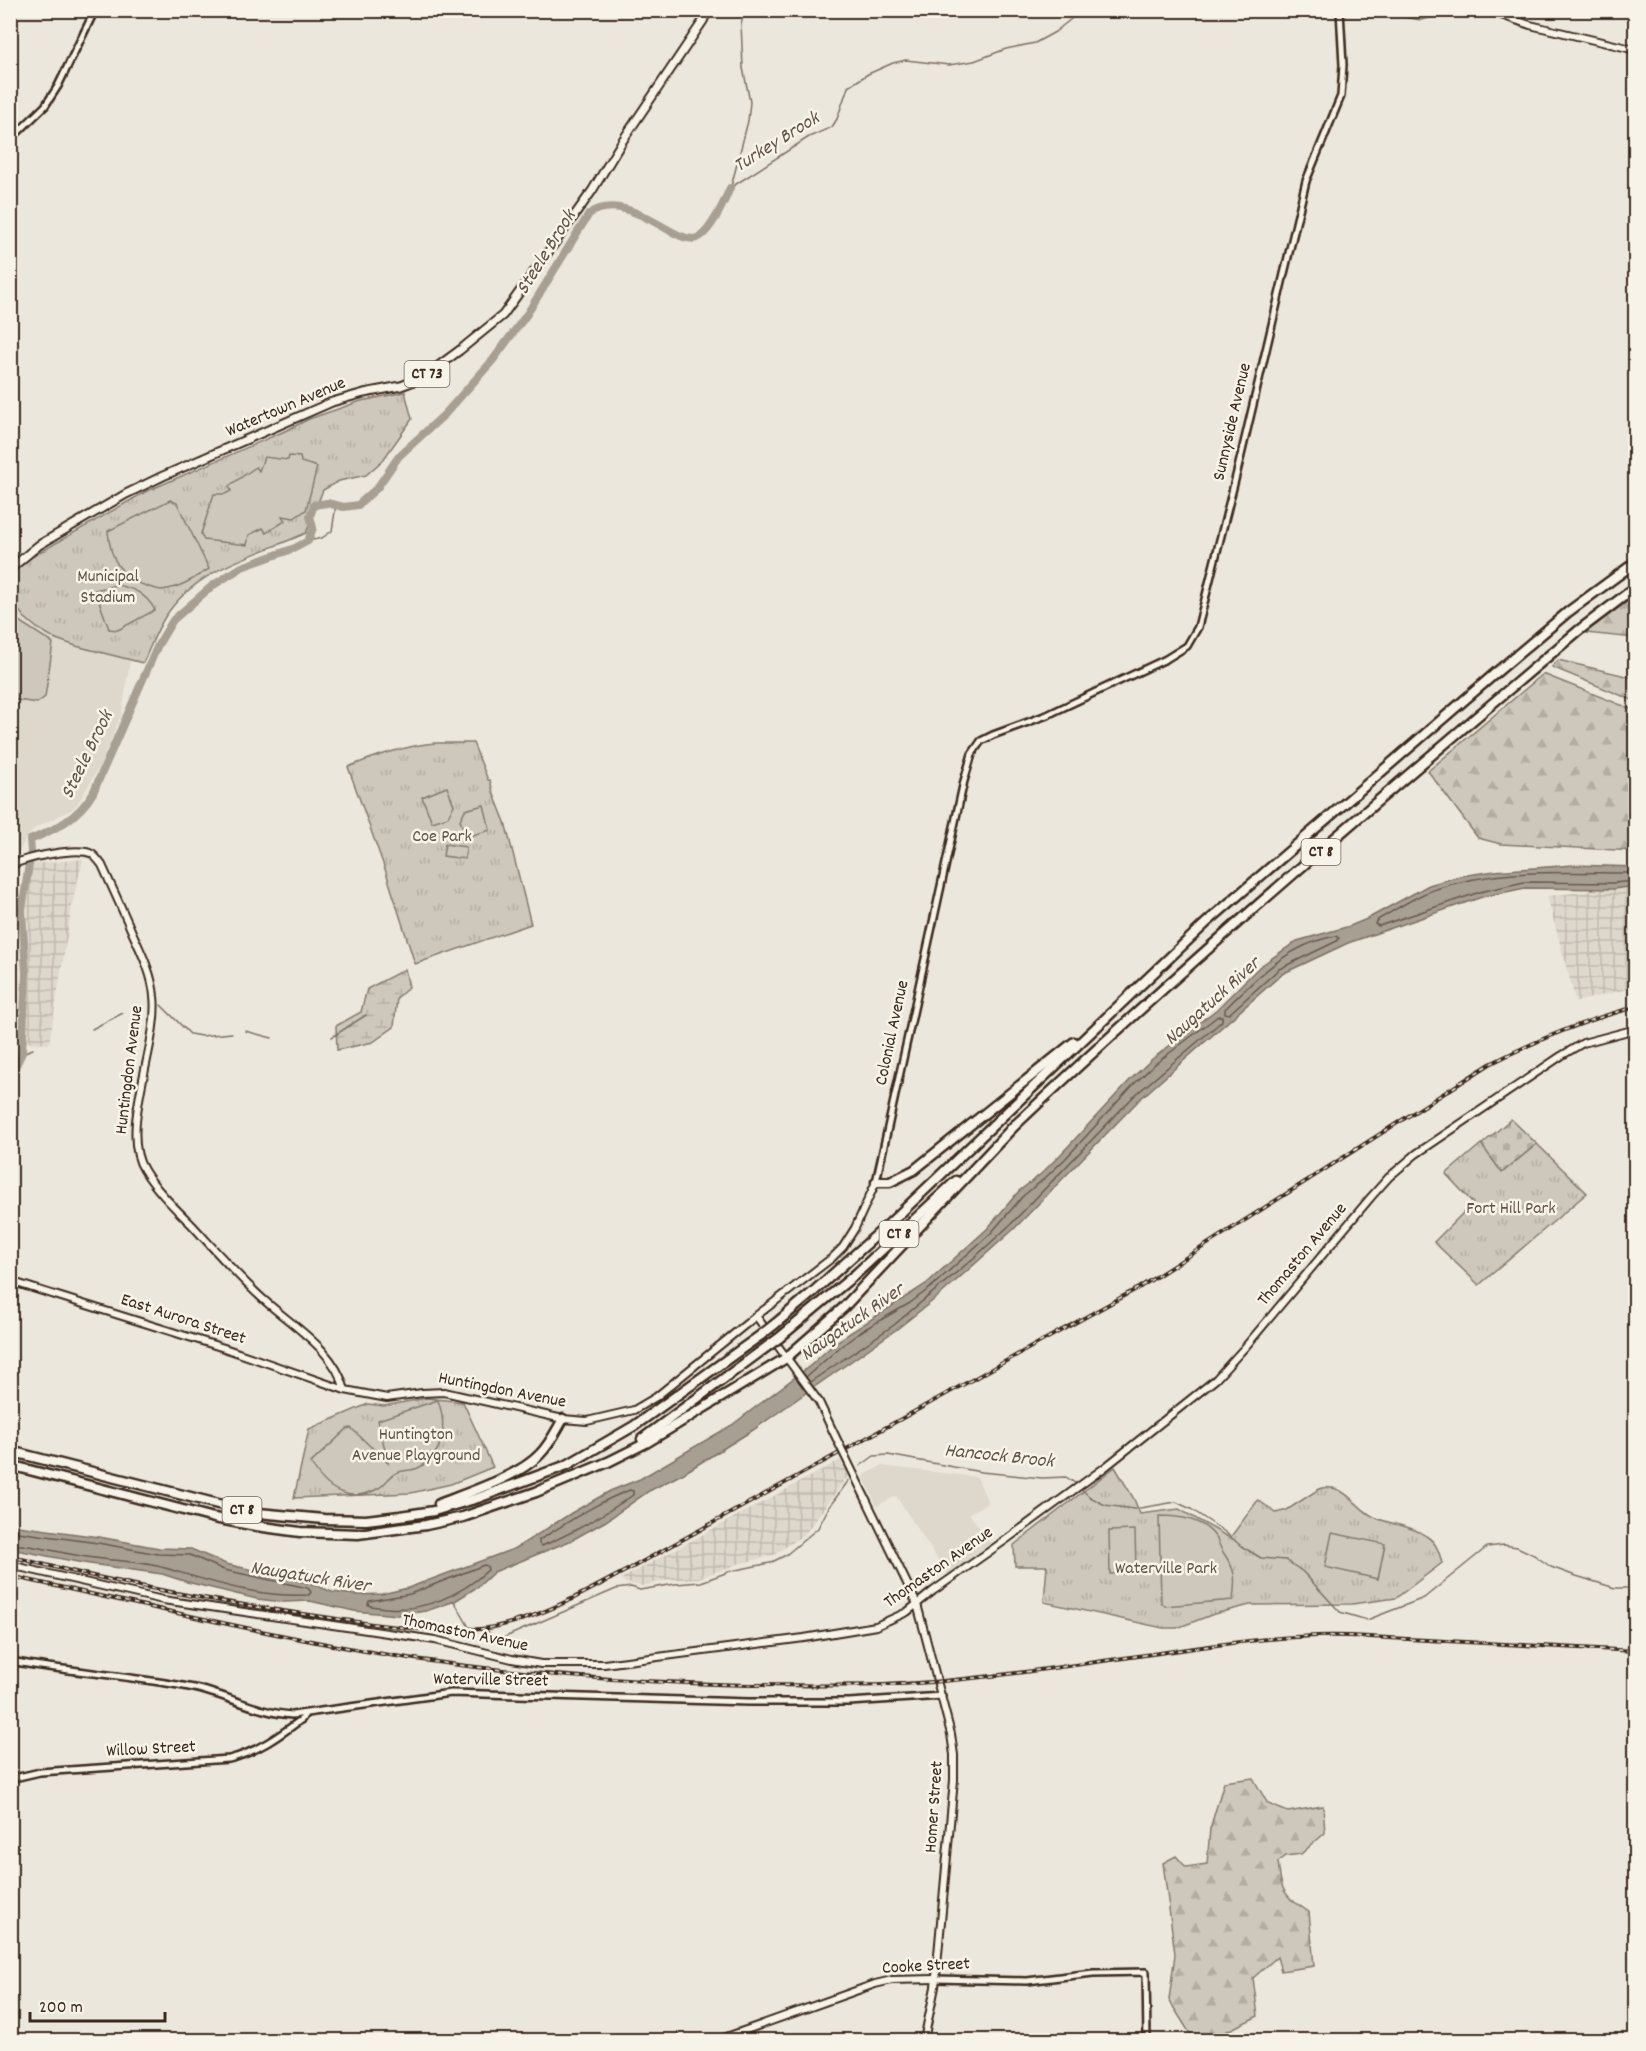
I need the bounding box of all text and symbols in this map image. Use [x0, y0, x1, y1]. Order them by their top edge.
water label: Turkey Brook [729, 105, 827, 180]
water label: Steele Brook [510, 204, 585, 301]
road number: CT 73 [404, 361, 450, 387]
street label: Sunnyside Avenue [1207, 361, 1259, 483]
street label: Watertown Avenue [222, 371, 350, 445]
park label: Municipal Stadium [77, 565, 139, 611]
water label: Steele Brook [55, 705, 122, 804]
park label: Coe Park [412, 825, 472, 850]
road number: CT 8 [1302, 839, 1340, 865]
water label: Naugatuck River [1159, 949, 1269, 1053]
street label: Colonial Avenue [870, 978, 916, 1088]
street label: Huntingdon Avenue [110, 1004, 150, 1136]
park label: Fort Hill Park [1466, 1197, 1556, 1222]
street label: Thomaston Avenue [1252, 1198, 1354, 1312]
road number: CT 8 [880, 1221, 918, 1247]
water label: Naugatuck River [795, 1275, 913, 1369]
street label: East Aurora Street [117, 1288, 249, 1352]
street label: Huntingdon Avenue [436, 1366, 568, 1416]
park label: Huntington Avenue Playground [352, 1423, 480, 1469]
water label: Hancock Brook [943, 1437, 1057, 1477]
road number: CT 8 [222, 1497, 262, 1523]
street label: Thomaston Avenue [879, 1521, 999, 1615]
water label: Naugatuck River [248, 1555, 374, 1602]
park label: Waterville Park [1115, 1557, 1217, 1582]
street label: Thomaston Avenue [400, 1608, 530, 1660]
street label: Waterville Street [433, 1667, 549, 1695]
street label: Willow Street [106, 1735, 197, 1765]
street label: Homer Street [919, 1760, 951, 1854]
street label: Cooke Street [881, 1952, 971, 1982]
scale bar [30, 1985, 165, 2023]
text: 200 m [39, 1996, 83, 2021]

